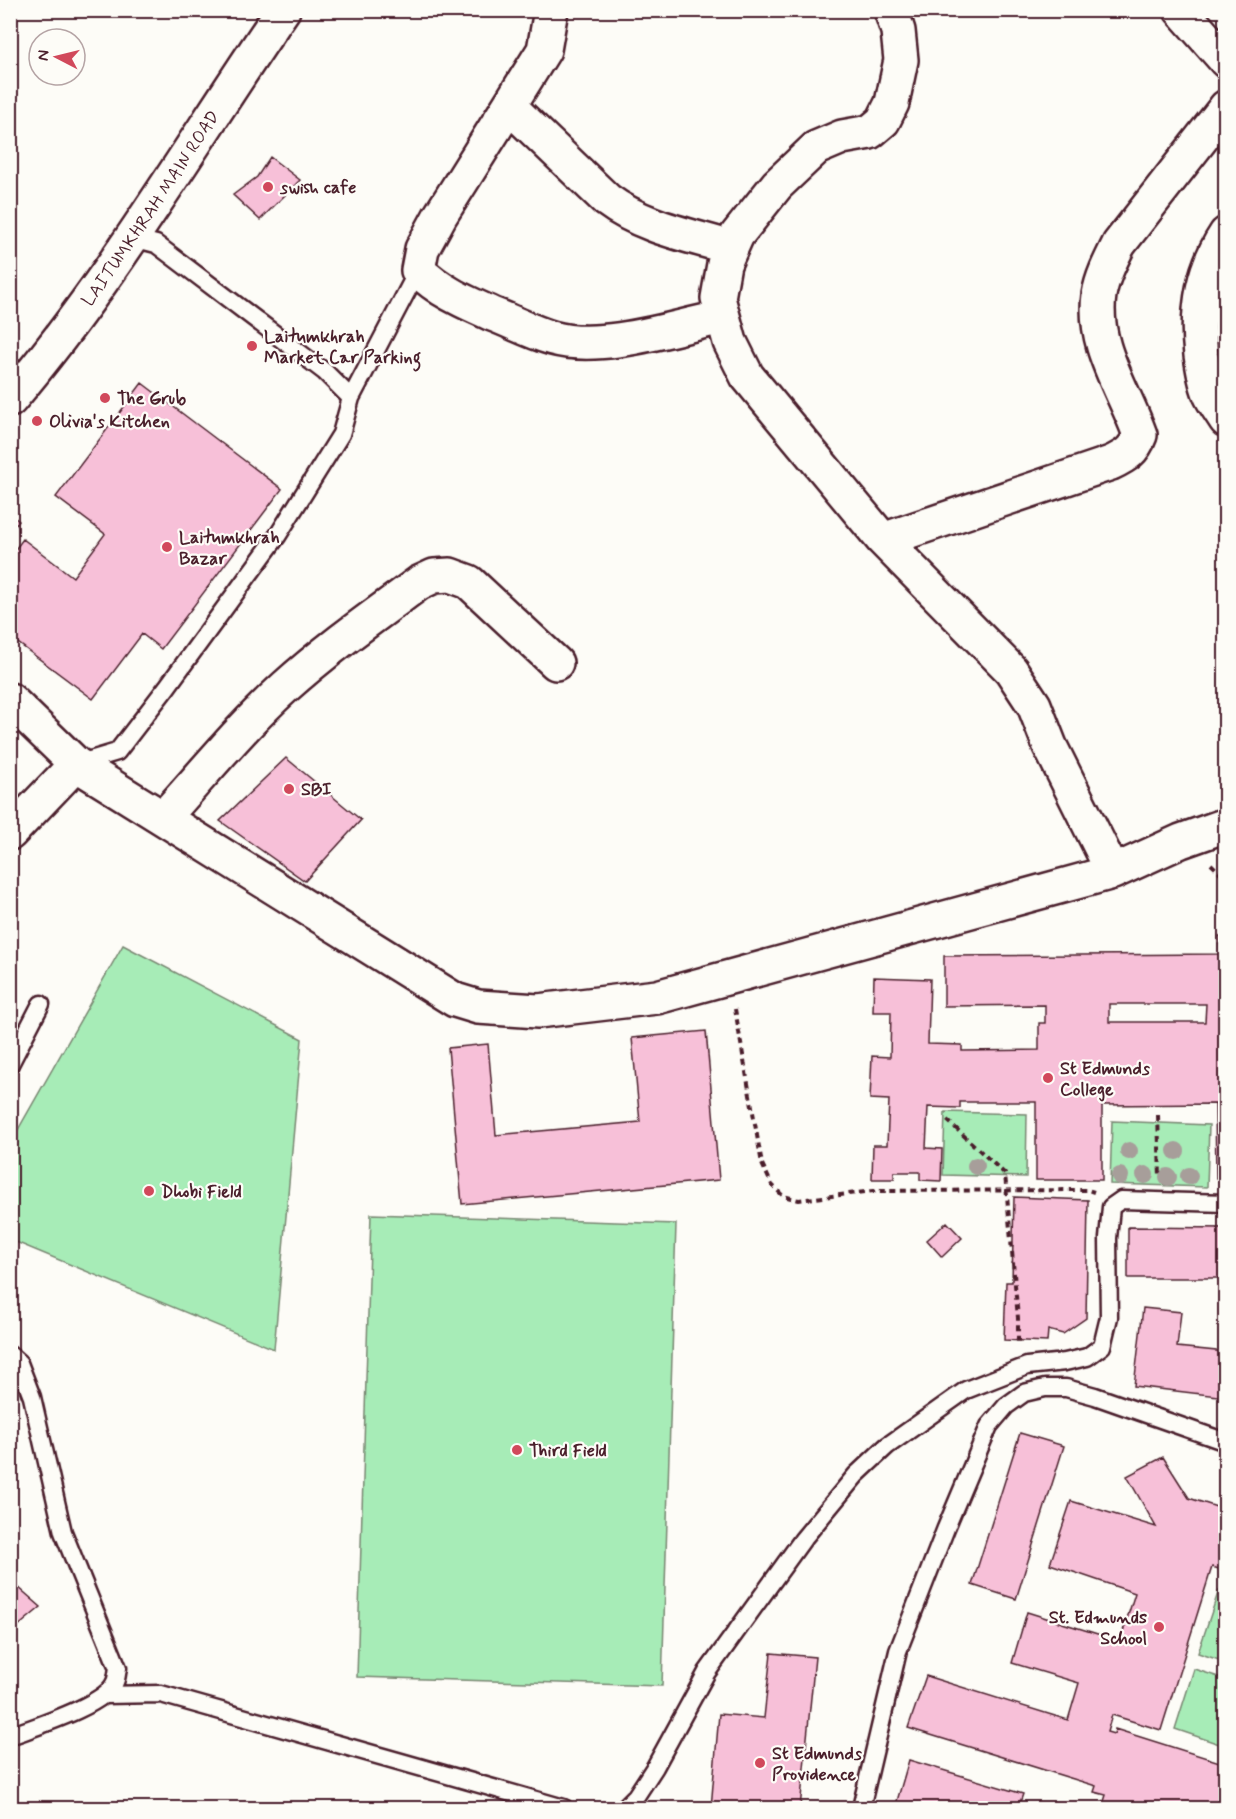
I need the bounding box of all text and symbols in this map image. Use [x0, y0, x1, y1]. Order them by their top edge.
north arrow [27, 27, 87, 87]
text: N [33, 49, 55, 62]
street label: LAITUMKHRAH MAIN ROAD [77, 106, 226, 311]
place label: swish cafe [279, 176, 356, 200]
marker: swish cafe [261, 180, 275, 194]
place label: Laitumkhrah Market Car Parking [264, 325, 421, 372]
marker: Laitumkhrah Market Car Parking [245, 339, 259, 353]
place label: The Grub [117, 387, 186, 411]
marker: The Grub [98, 391, 112, 405]
place label: Olivia's Kitchen [49, 410, 170, 434]
marker: Olivia's Kitchen [30, 414, 44, 428]
place label: Laitumkhrah Bazar [179, 526, 280, 571]
marker: Laitumkhrah Bazar [160, 540, 174, 554]
place label: SBI [301, 778, 332, 802]
marker: SBI [282, 782, 296, 796]
place label: St Edmunds College [1060, 1057, 1150, 1102]
marker: St Edmunds College [1041, 1071, 1055, 1085]
place label: Dhobi Field [161, 1180, 242, 1204]
marker: Dhobi Field [142, 1184, 156, 1198]
place label: Third Field [529, 1439, 607, 1463]
marker: Third Field [510, 1443, 524, 1457]
place label: St. Edmunds School [1049, 1606, 1147, 1651]
marker: St. Edmunds School [1152, 1620, 1166, 1634]
place label: St Edmunds Providence [772, 1742, 862, 1787]
marker: St Edmunds Providence [753, 1756, 767, 1770]

